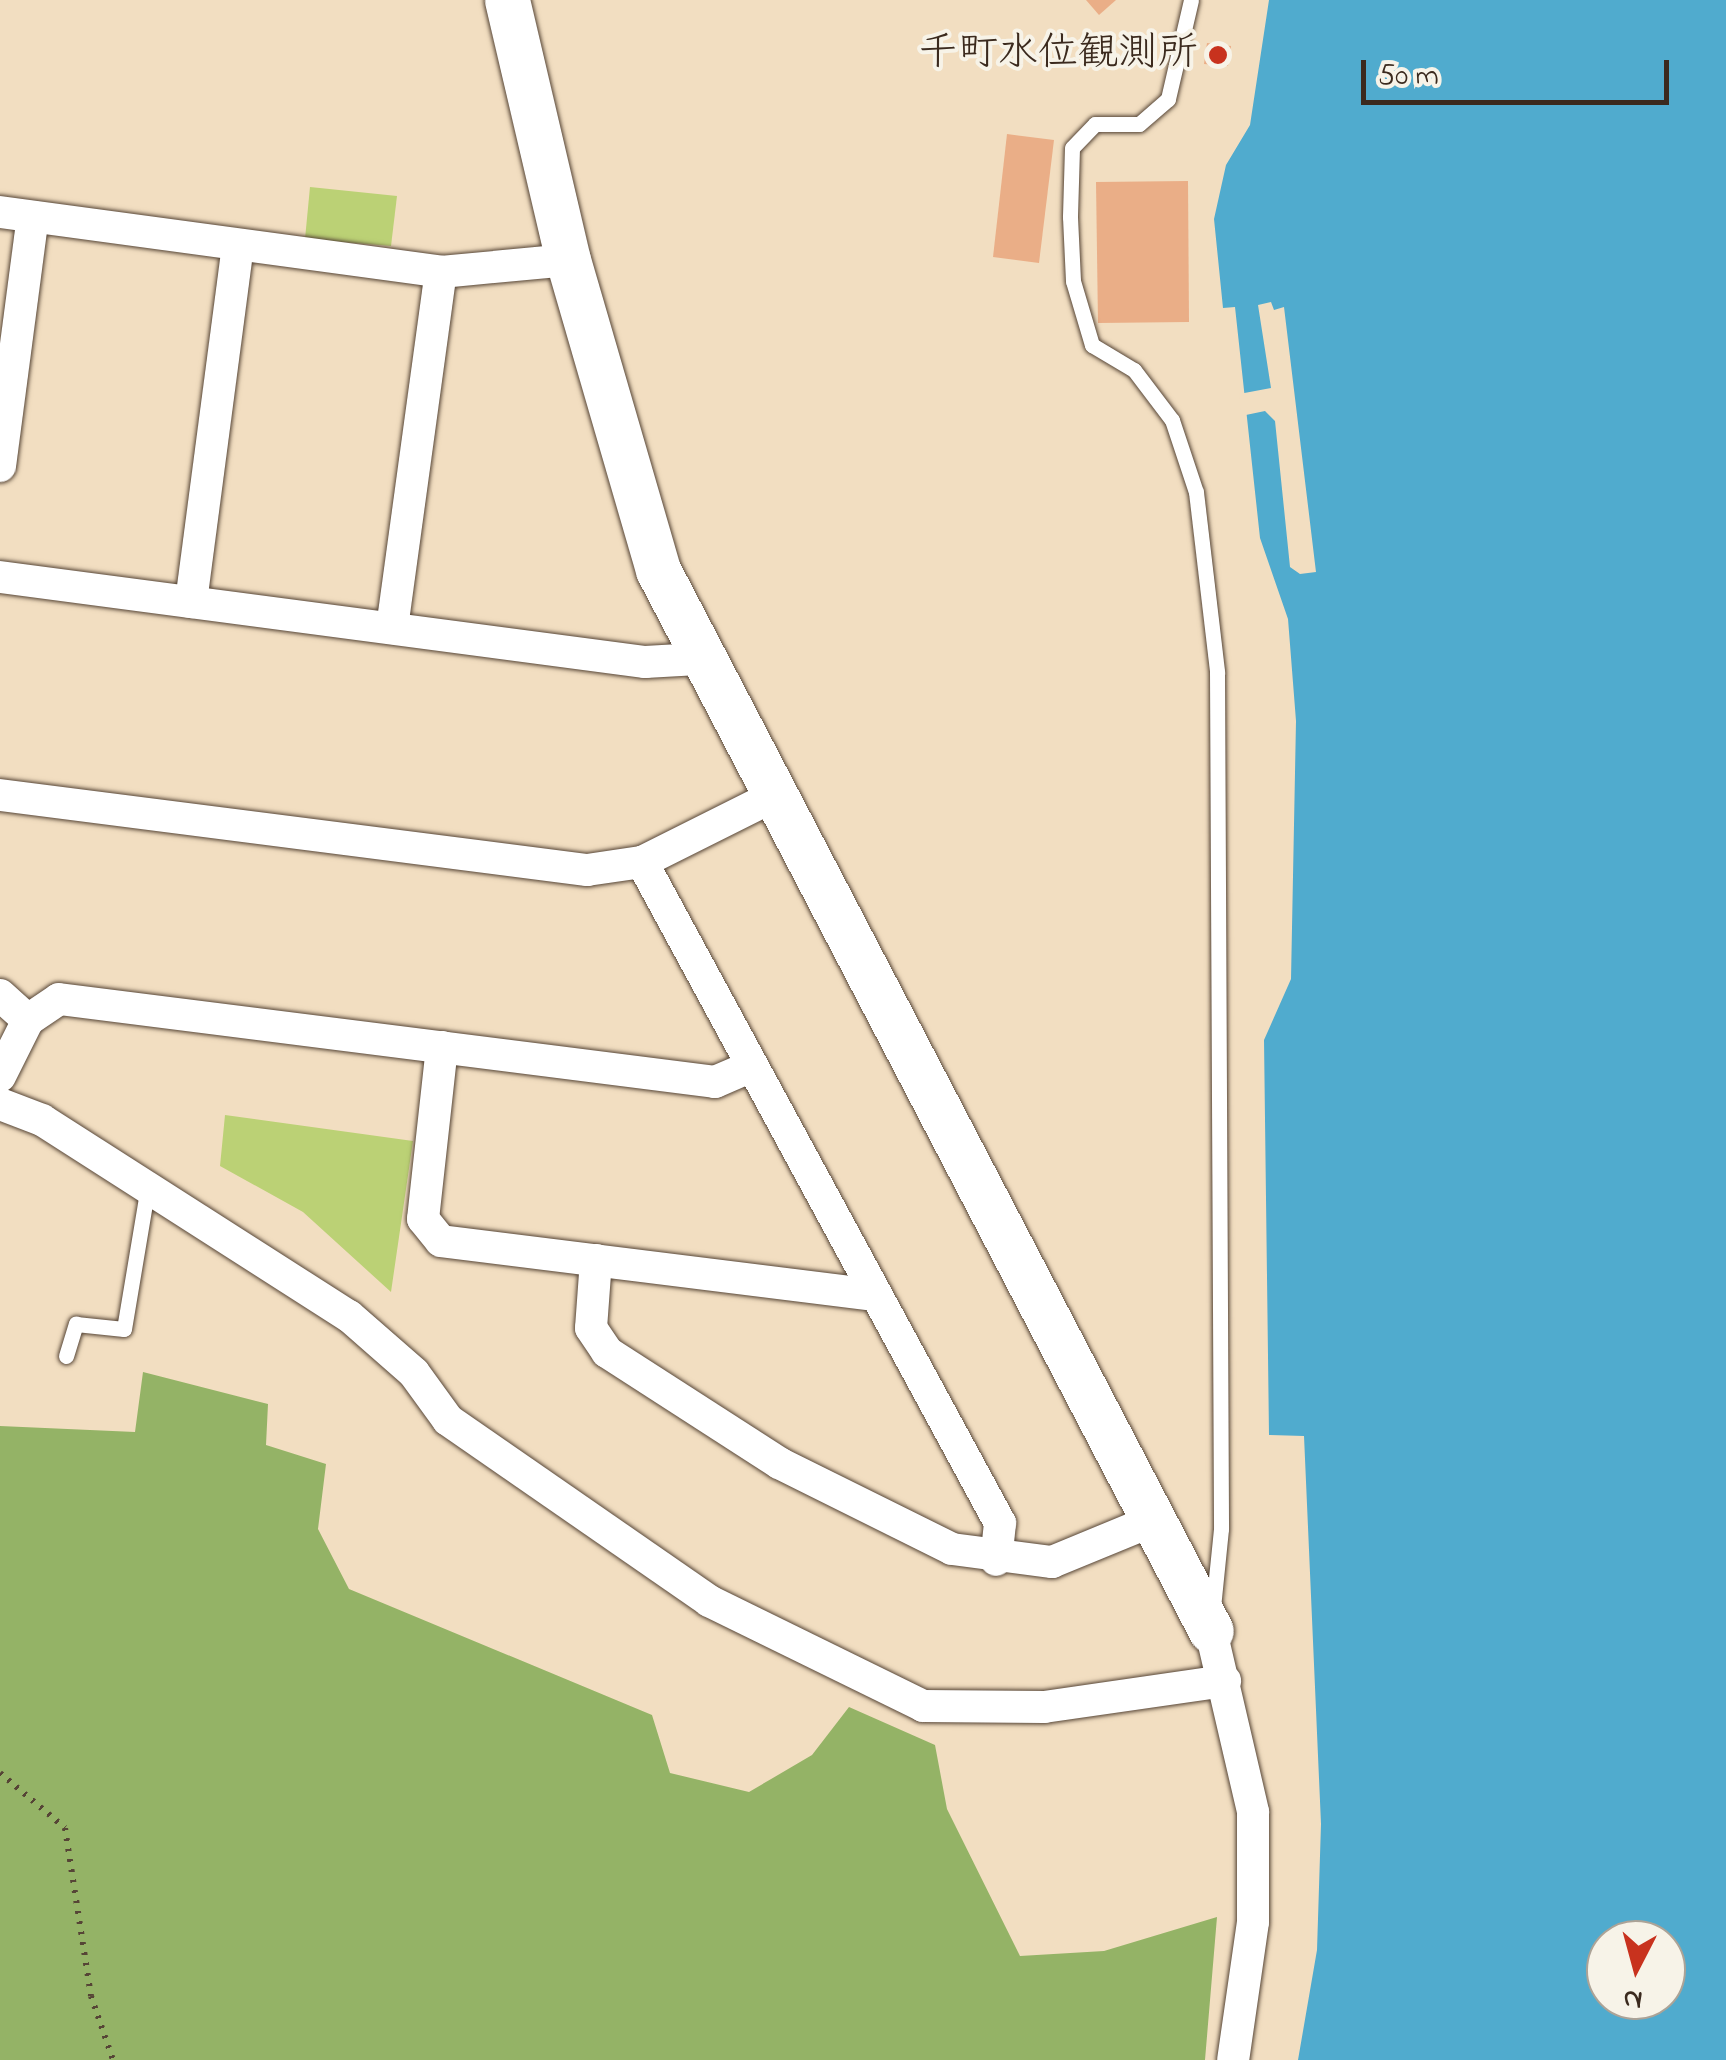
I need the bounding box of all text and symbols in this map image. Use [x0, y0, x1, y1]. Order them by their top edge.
place label: 千町水位観測所 [918, 31, 1198, 79]
scale bar [1366, 40, 1674, 102]
marker: 千町水位観測所 [1207, 44, 1229, 66]
text: 50 m [1378, 55, 1439, 99]
north arrow [1586, 1920, 1686, 2020]
text: N [1621, 1977, 1645, 2020]

